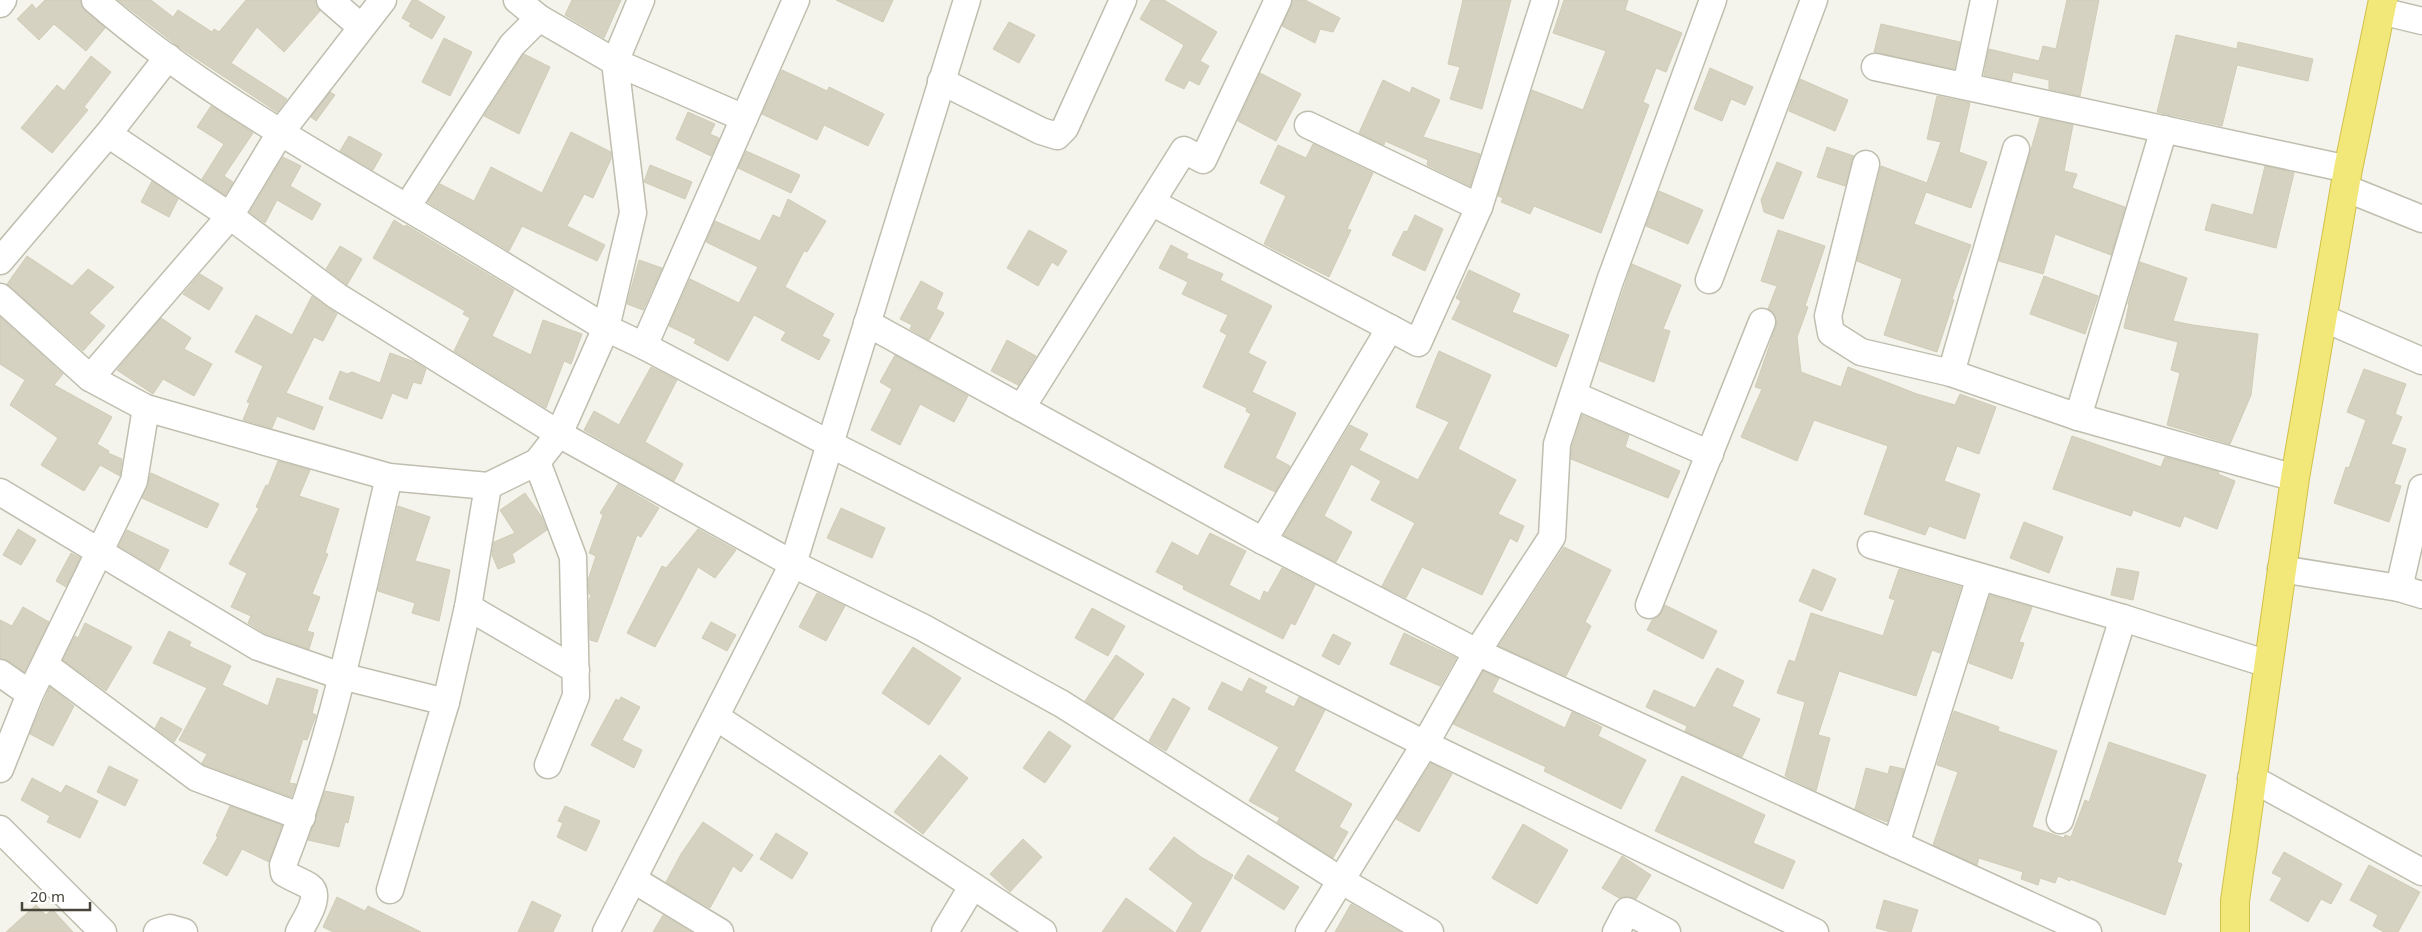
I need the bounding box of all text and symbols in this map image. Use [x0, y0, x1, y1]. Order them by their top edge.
scale bar [22, 880, 90, 912]
text: 20 m [30, 886, 65, 906]

